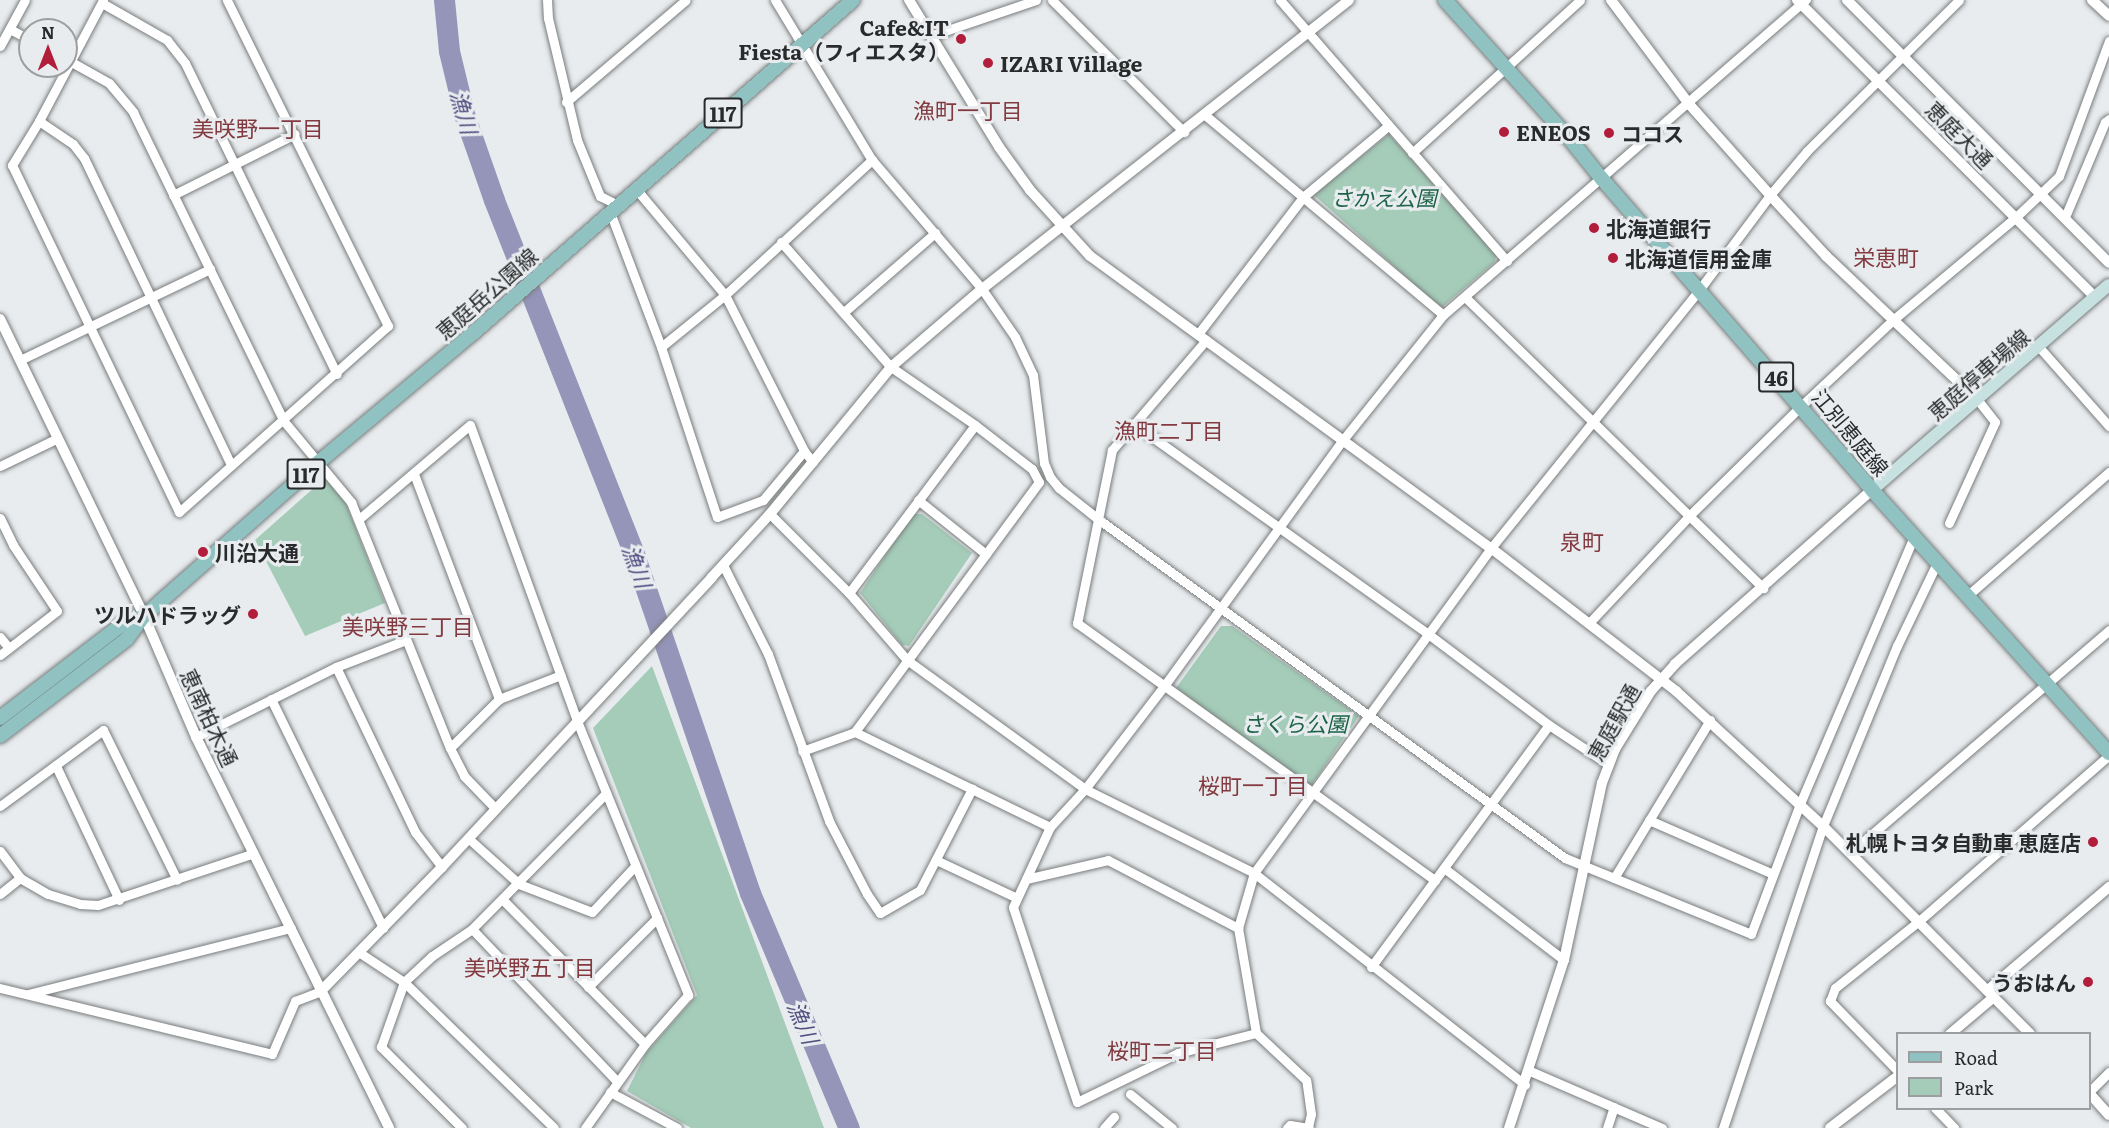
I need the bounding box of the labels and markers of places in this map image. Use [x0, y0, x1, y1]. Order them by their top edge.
place label: Cafe&IT Fiesta（フィエスタ） [738, 14, 949, 64]
marker: Cafe&IT Fiesta（フィエスタ） [954, 32, 968, 46]
place label: IZARI Village [1000, 50, 1142, 76]
marker: IZARI Village [981, 56, 995, 70]
place label: ENEOS [1516, 119, 1591, 145]
place label: ココス [1621, 120, 1684, 146]
marker: ENEOS [1497, 125, 1511, 139]
marker: ココス [1602, 126, 1616, 140]
place label: 北海道銀行 [1606, 215, 1711, 241]
marker: 北海道銀行 [1587, 221, 1601, 235]
place label: 北海道信用金庫 [1625, 245, 1772, 271]
marker: 北海道信用金庫 [1606, 251, 1620, 265]
place label: 川沿大通 [215, 539, 299, 565]
marker: 川沿大通 [196, 545, 210, 559]
place label: ツルハドラッグ [94, 601, 241, 627]
marker: ツルハドラッグ [246, 607, 260, 621]
place label: 札幌トヨタ自動車 恵庭店 [1846, 829, 2081, 855]
marker: 札幌トヨタ自動車 恵庭店 [2086, 835, 2100, 849]
place label: うおはん [1992, 969, 2076, 995]
marker: うおはん [2081, 975, 2095, 989]

